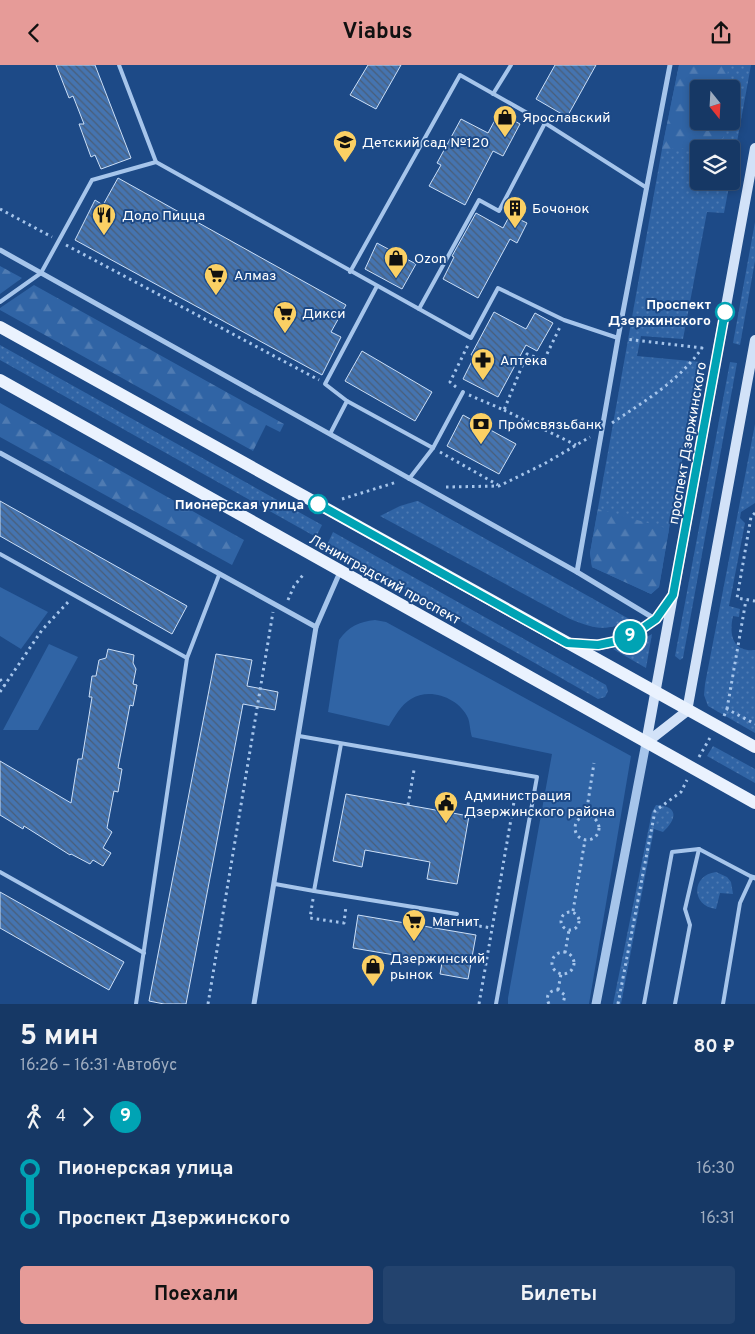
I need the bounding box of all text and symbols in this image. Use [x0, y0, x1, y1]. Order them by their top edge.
icon: back [20, 19, 48, 47]
text: Viabus [342, 19, 413, 46]
icon: share [707, 19, 735, 47]
north arrow [690, 80, 740, 130]
map controls [690, 80, 740, 190]
shop icon: Ярославский [492, 104, 518, 138]
place label: Ярославский [522, 110, 611, 127]
school or university icon: Детский сад №120 [332, 129, 358, 163]
place label: Детский сад №120 [362, 135, 489, 152]
button: layers [690, 140, 740, 190]
building icon: Бочонок [502, 195, 528, 229]
place label: Бочонок [532, 201, 589, 218]
restaurant icon: Додо Пицца [91, 202, 117, 236]
place label: Додо Пицца [122, 208, 205, 225]
shop icon: Ozon [383, 245, 409, 279]
place label: Ozon [414, 251, 447, 268]
supermarket icon: Алмаз [203, 262, 229, 296]
place label: Алмаз [234, 268, 277, 285]
place label: Проспект Дзержинского [608, 297, 711, 330]
supermarket icon: Дикси [272, 300, 298, 334]
marker: Проспект Дзержинского [715, 302, 735, 322]
place label: Дикси [302, 306, 346, 323]
pharmacy icon: Аптека [470, 347, 496, 381]
place label: Аптека [500, 353, 547, 370]
street label: проспект Дзержинского [666, 360, 711, 526]
bank icon: Промсвязьбанк [468, 411, 494, 445]
place label: Промсвязьбанк [498, 417, 602, 434]
marker: Пионерская улица [308, 494, 328, 514]
place label: Пионерская улица [175, 497, 304, 514]
street label: Ленинградский проспект [306, 532, 463, 629]
line badge: 9 [614, 621, 646, 653]
text: 9 [624, 625, 636, 648]
place label: Администрация Дзержинского района [464, 788, 615, 821]
public building icon: Администрация Дзержинского района [433, 790, 459, 824]
supermarket icon: Магнит [401, 908, 427, 942]
place label: Магнит [432, 914, 479, 931]
place label: Дзержинский рынок [390, 951, 485, 984]
shop icon: Дзержинский рынок [360, 953, 386, 987]
text: 5 мин [20, 1019, 99, 1055]
text: 80 ₽ [694, 1035, 735, 1059]
text: 16:26 – 16:31 · Автобус [20, 1056, 177, 1076]
icon: walk [20, 1103, 48, 1131]
icon: forward [74, 1103, 102, 1131]
text: 9 [120, 1105, 131, 1128]
text: 4 [56, 1107, 66, 1127]
text: Пионерская улица [58, 1157, 233, 1181]
text: 16:30 [696, 1159, 735, 1179]
text: Проспект Дзержинского [58, 1207, 290, 1231]
text: 16:31 [700, 1209, 735, 1229]
button: Поехали [20, 1266, 373, 1324]
button: Билеты [383, 1266, 735, 1324]

